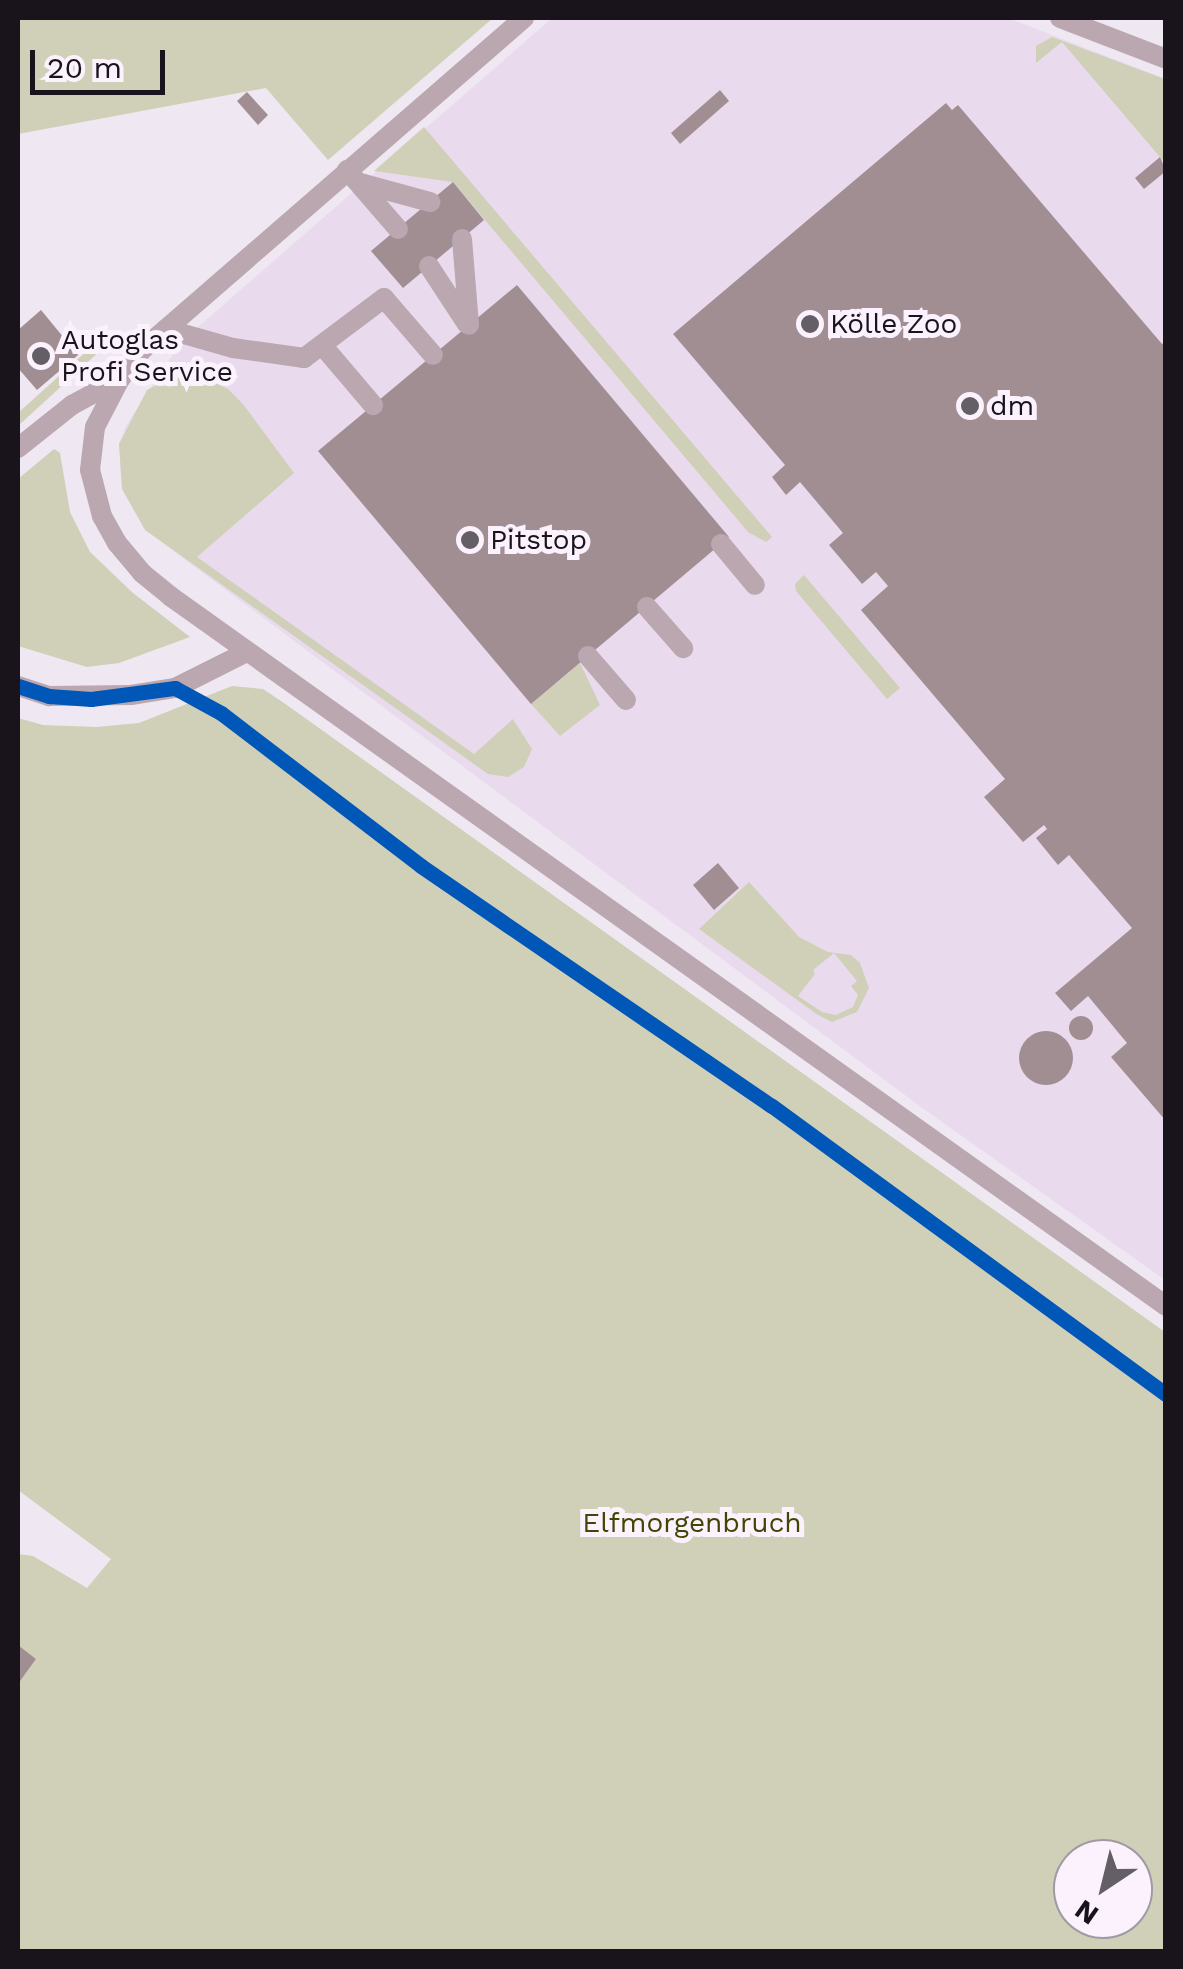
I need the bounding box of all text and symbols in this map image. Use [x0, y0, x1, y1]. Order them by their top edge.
scale bar [35, 30, 170, 92]
text: 20 m [47, 50, 122, 85]
place label: Kölle Zoo [830, 307, 957, 341]
marker: Kölle Zoo [799, 313, 821, 335]
place label: Autoglas Profi Service [61, 323, 233, 389]
marker: Autoglas Profi Service [30, 345, 52, 367]
place label: dm [990, 389, 1034, 423]
marker: dm [959, 395, 981, 417]
place label: Pitstop [490, 523, 587, 557]
marker: Pitstop [459, 529, 481, 551]
park label: Elfmorgenbruch [582, 1506, 802, 1540]
north arrow [1053, 1839, 1153, 1939]
text: N [1069, 1893, 1105, 1932]

